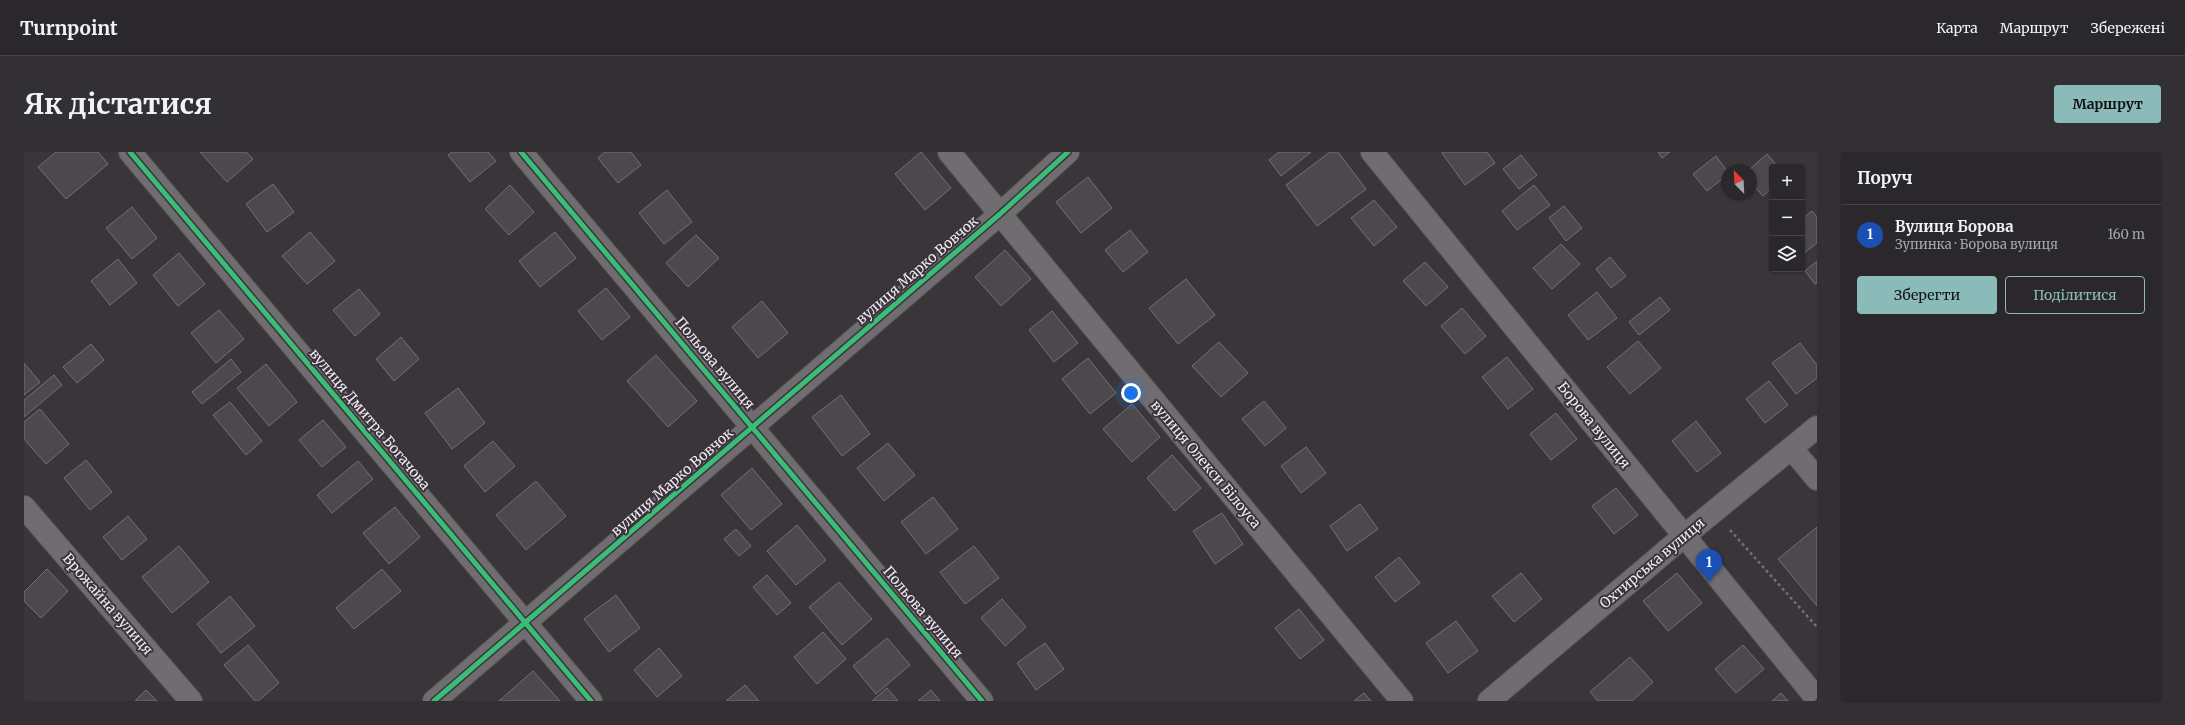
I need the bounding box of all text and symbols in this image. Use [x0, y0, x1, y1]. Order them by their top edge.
text: Turnpoint [20, 16, 118, 40]
text: Карта [1936, 19, 1978, 37]
text: Маршрут [2000, 19, 2069, 37]
text: Збережені [2091, 19, 2165, 37]
button: Маршрут [2054, 85, 2161, 123]
text: Як дістатися [24, 86, 212, 122]
north arrow [1721, 164, 1757, 200]
map controls [1769, 164, 1805, 272]
button: + [1769, 164, 1805, 200]
text: Поруч [1857, 167, 1913, 189]
button: − [1769, 200, 1805, 236]
street label: вулиця Марко Вовчок [852, 212, 982, 328]
text: Вулиця Борова [1895, 217, 2014, 236]
text: 1 [1867, 226, 1873, 243]
text: 160 m [2107, 226, 2145, 243]
button: layers [1769, 236, 1805, 272]
text: Зупинка · Борова вулиця [1895, 236, 2058, 253]
button: Зберегти [1857, 276, 1997, 314]
button: Поділитися [2005, 276, 2145, 314]
street label: Польова вулиця [671, 313, 759, 413]
street label: вулиця Дмитра Богачова [306, 345, 435, 494]
street label: Борова вулиця [1554, 378, 1634, 472]
your location [1121, 383, 1141, 403]
street label: вулиця Олекси Білоуса [1147, 396, 1265, 532]
street label: вулиця Марко Вовчок [607, 424, 737, 540]
street label: Охтирська вулиця [1596, 514, 1708, 612]
pin: 1 [1696, 549, 1722, 582]
street label: Врожайна вулиця [59, 550, 157, 658]
street label: Польова вулиця [879, 562, 967, 662]

